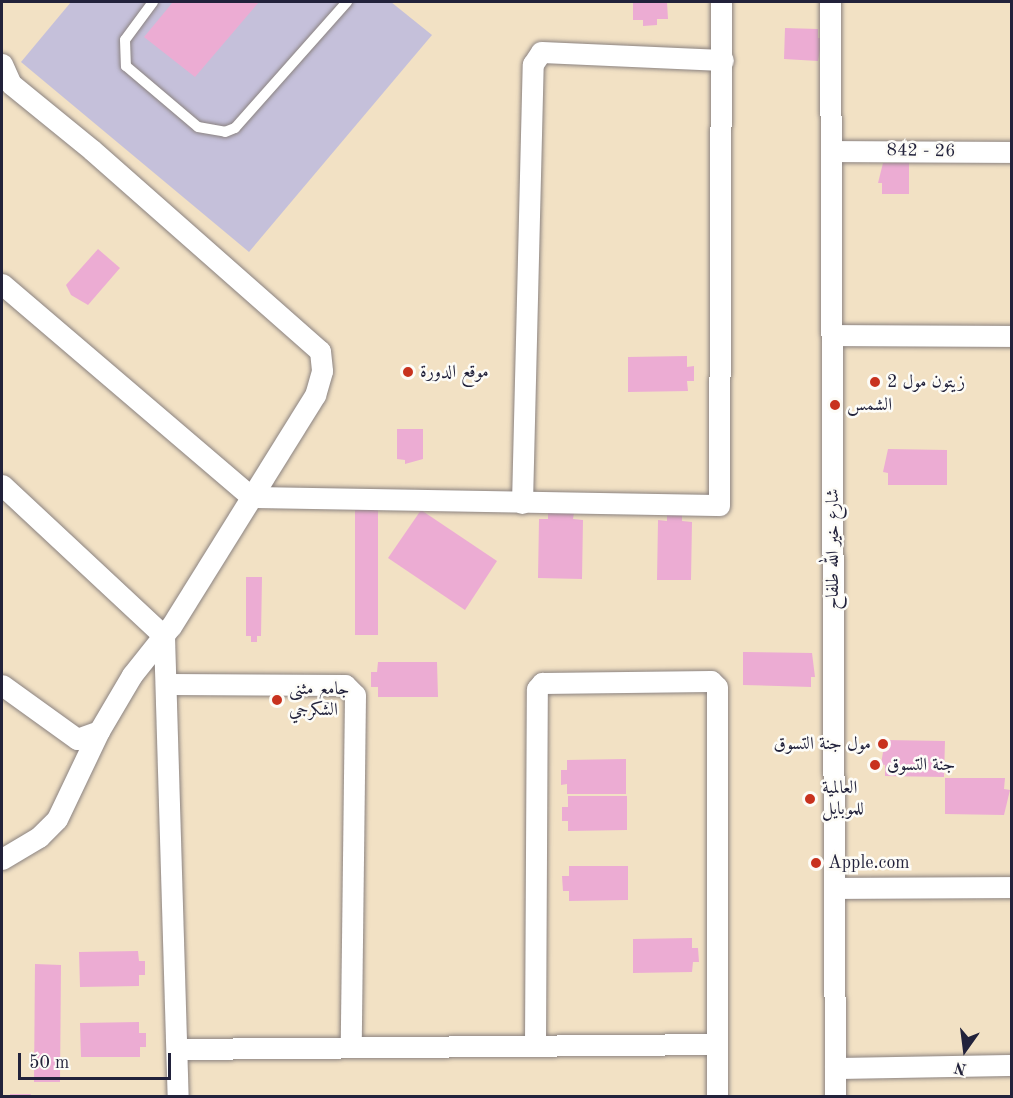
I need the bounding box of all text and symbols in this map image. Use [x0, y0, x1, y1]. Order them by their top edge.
street label: 842 - 26 [886, 140, 956, 162]
place label: موقع الدورة [420, 361, 489, 383]
marker: موقع الدورة [401, 365, 415, 379]
place label: زيتون مول 2 [887, 371, 965, 393]
marker: زيتون مول 2 [868, 375, 882, 389]
place label: الشمس [847, 394, 892, 416]
marker: الشمس [828, 398, 842, 412]
street label: شارع خير الله طلفاح [822, 489, 844, 609]
place label: جامع مثنى الشكرجي [289, 679, 349, 722]
marker: جامع مثنى الشكرجي [270, 693, 284, 707]
place label: مول جنة التسوق [774, 733, 871, 755]
marker: مول جنة التسوق [876, 737, 890, 751]
place label: جنة التسوق [887, 754, 955, 776]
marker: جنة التسوق [868, 758, 882, 772]
place label: العالمية للموبايل [822, 778, 864, 820]
marker: العالمية للموبايل [803, 792, 817, 806]
place label: Apple.com [828, 852, 910, 874]
marker: Apple.com [809, 856, 823, 870]
north arrow [935, 1020, 995, 1080]
scale bar [21, 1041, 174, 1079]
text: 50 m [29, 1054, 69, 1072]
text: N [953, 1058, 969, 1077]

